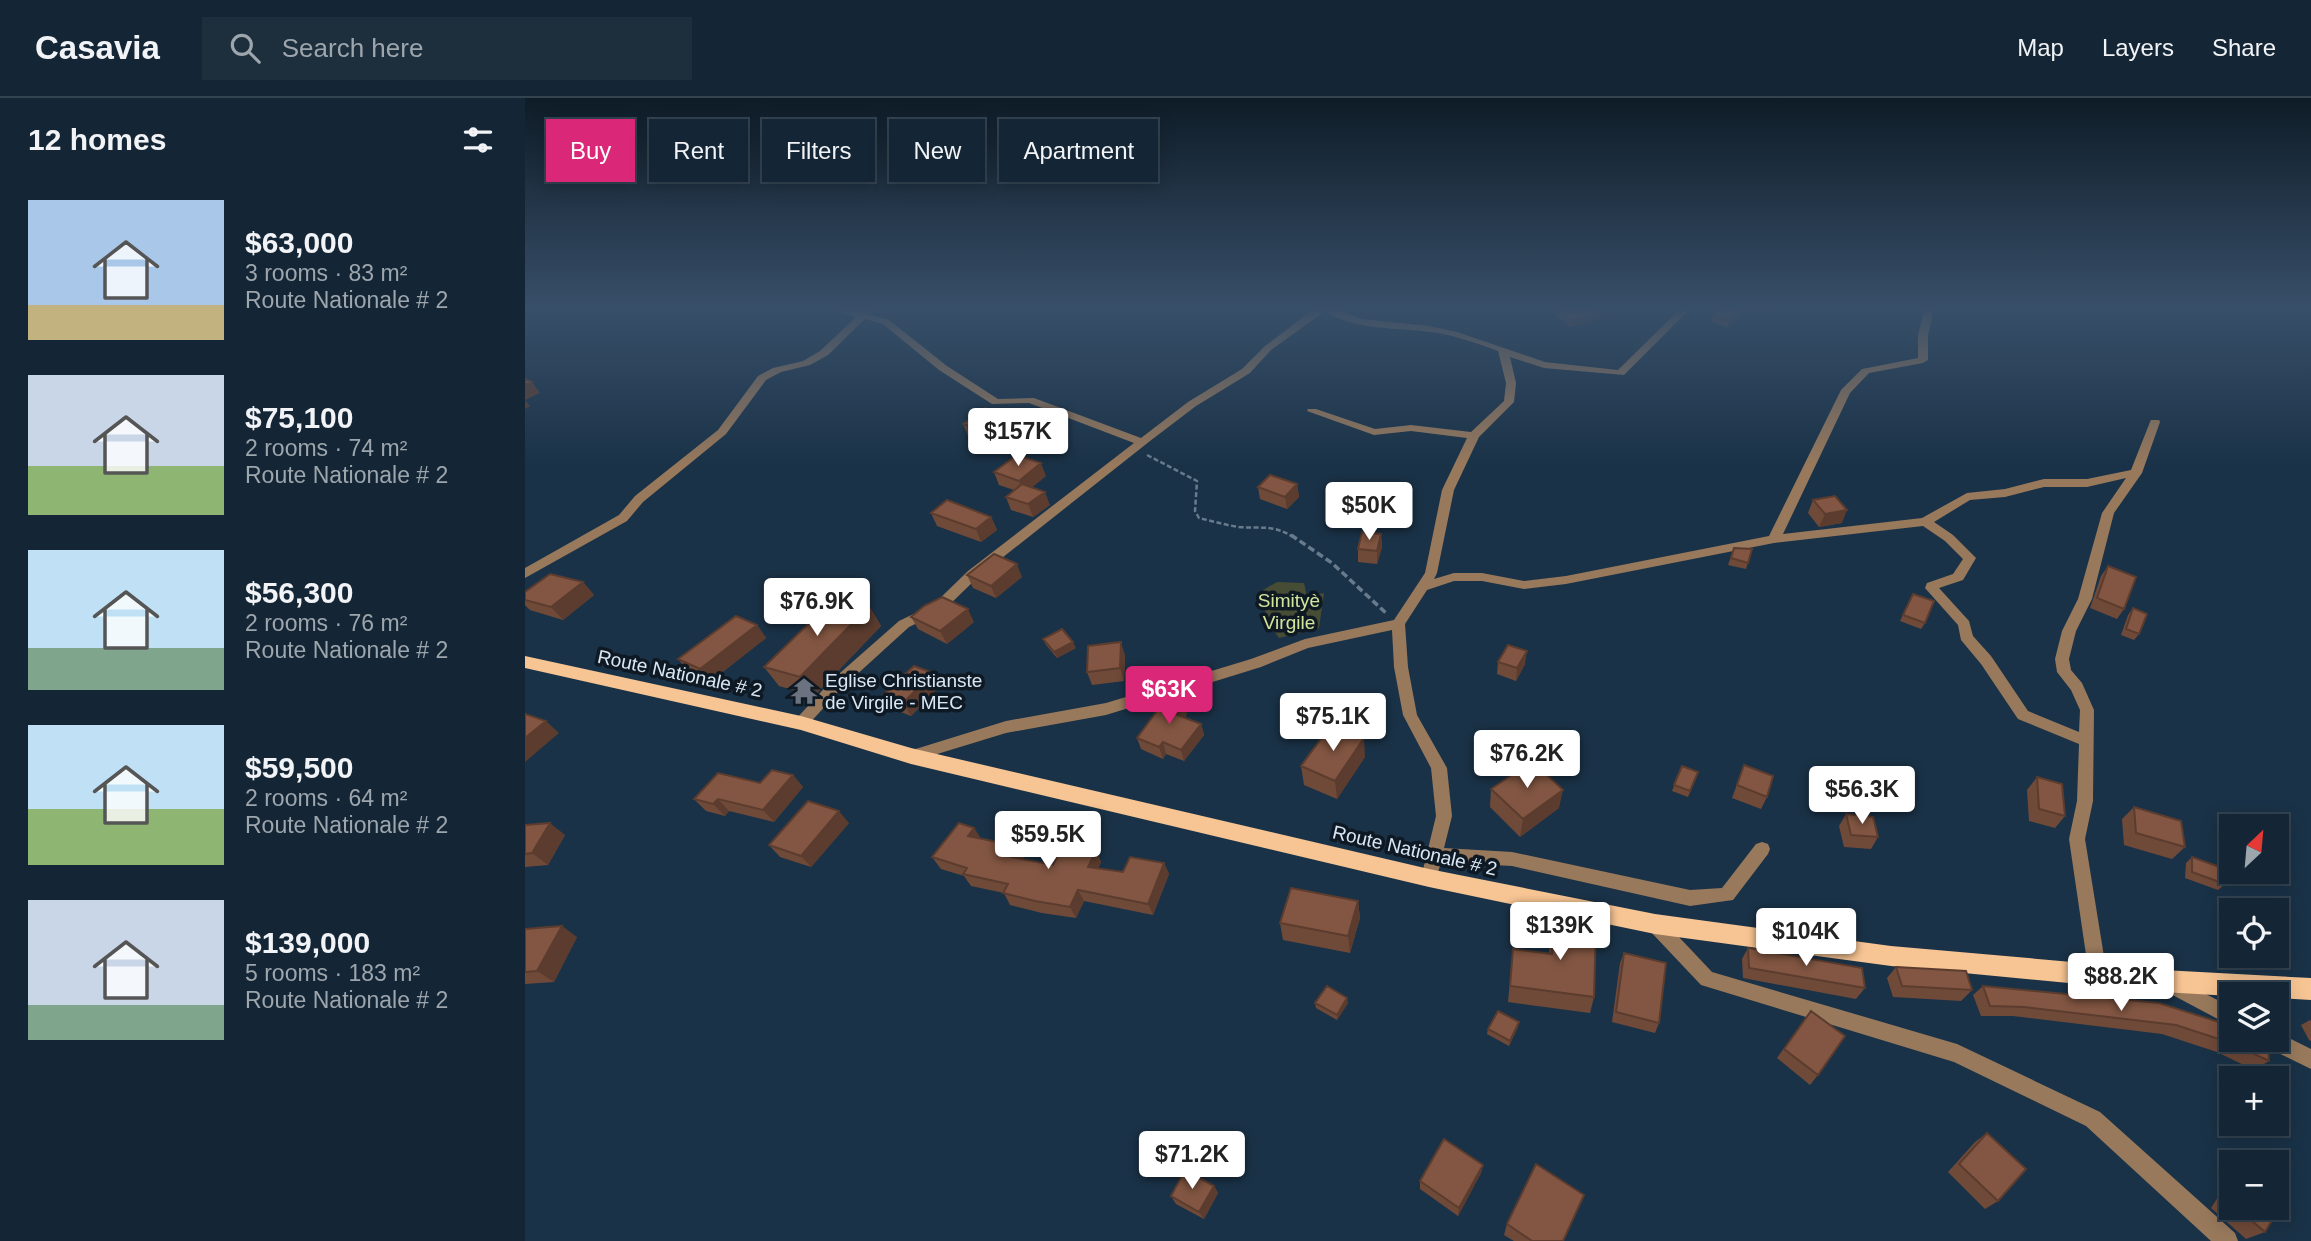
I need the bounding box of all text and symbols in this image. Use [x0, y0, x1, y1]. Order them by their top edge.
search box [202, 17, 692, 80]
text: Casavia [35, 29, 160, 66]
icon: search [226, 29, 264, 67]
text: Search here [282, 33, 423, 63]
text: Map [2017, 34, 2064, 61]
text: Layers [2102, 34, 2174, 61]
text: Share [2212, 34, 2276, 61]
chip: Buy [546, 119, 635, 182]
chip: Rent [649, 119, 748, 182]
chip: Filters [762, 119, 875, 182]
chip: New [889, 119, 985, 182]
chip: Apartment [999, 119, 1158, 182]
icon: filters [459, 121, 497, 159]
text: 12 homes [28, 123, 166, 156]
text: $63,000 [245, 226, 353, 259]
icon: home [84, 228, 168, 312]
text: 3 rooms · 83 m² [245, 260, 407, 286]
text: Route Nationale # 2 [245, 287, 448, 313]
text: $75,100 [245, 401, 353, 434]
icon: home [84, 403, 168, 487]
pin: $157K [969, 408, 1067, 468]
text: $157K [984, 418, 1052, 444]
text: 2 rooms · 74 m² [245, 435, 407, 461]
text: Route Nationale # 2 [245, 462, 448, 488]
pin: $50K [1328, 482, 1410, 542]
text: $50K [1342, 492, 1396, 518]
text: $56,300 [245, 576, 353, 609]
icon: home [84, 578, 168, 662]
pin: $76.9K [760, 578, 874, 638]
text: $76.9K [780, 588, 854, 614]
park label: Simityè Virgile [1258, 590, 1320, 633]
text: 2 rooms · 76 m² [245, 610, 407, 636]
text: Route Nationale # 2 [245, 637, 448, 663]
street label: Route Nationale # 2 [596, 646, 764, 701]
pin: $63K [1128, 666, 1210, 726]
place label: Eglise Christianste de Virgile - MEC [825, 670, 982, 713]
temple icon: Eglise Christianste de Virgile - MEC [789, 676, 819, 706]
text: $63K [1142, 676, 1196, 702]
pin: $75.1K [1276, 694, 1390, 753]
text: $75.1K [1296, 703, 1370, 729]
pin: $76.2K [1470, 730, 1584, 790]
text: $76.2K [1490, 740, 1564, 766]
text: $59,500 [245, 751, 353, 784]
icon: home [84, 753, 168, 837]
pin: $56.3K [1805, 766, 1919, 826]
text: $56.3K [1825, 776, 1899, 802]
text: 2 rooms · 64 m² [245, 785, 407, 811]
text: Route Nationale # 2 [245, 812, 448, 838]
pin: $59.5K [991, 812, 1105, 871]
north arrow [2219, 814, 2289, 884]
map controls [2219, 814, 2289, 1220]
text: $59.5K [1011, 821, 1085, 847]
street label: Route Nationale # 2 [1331, 821, 1499, 880]
button: locate [2219, 898, 2289, 968]
pin: $139K [1511, 902, 1609, 962]
pin: $104K [1757, 908, 1855, 968]
text: $139K [1526, 912, 1594, 938]
text: $104K [1772, 918, 1840, 944]
text: $139,000 [245, 926, 370, 959]
icon: home [84, 928, 168, 1012]
pin: $88.2K [2064, 954, 2178, 1013]
text: 5 rooms · 183 m² [245, 960, 420, 986]
text: $88.2K [2084, 963, 2158, 989]
button: layers [2219, 982, 2289, 1052]
text: Route Nationale # 2 [245, 987, 448, 1013]
button: + [2219, 1066, 2289, 1136]
pin: $71.2K [1135, 1132, 1249, 1191]
text: $71.2K [1155, 1141, 1229, 1167]
button: − [2219, 1150, 2289, 1220]

